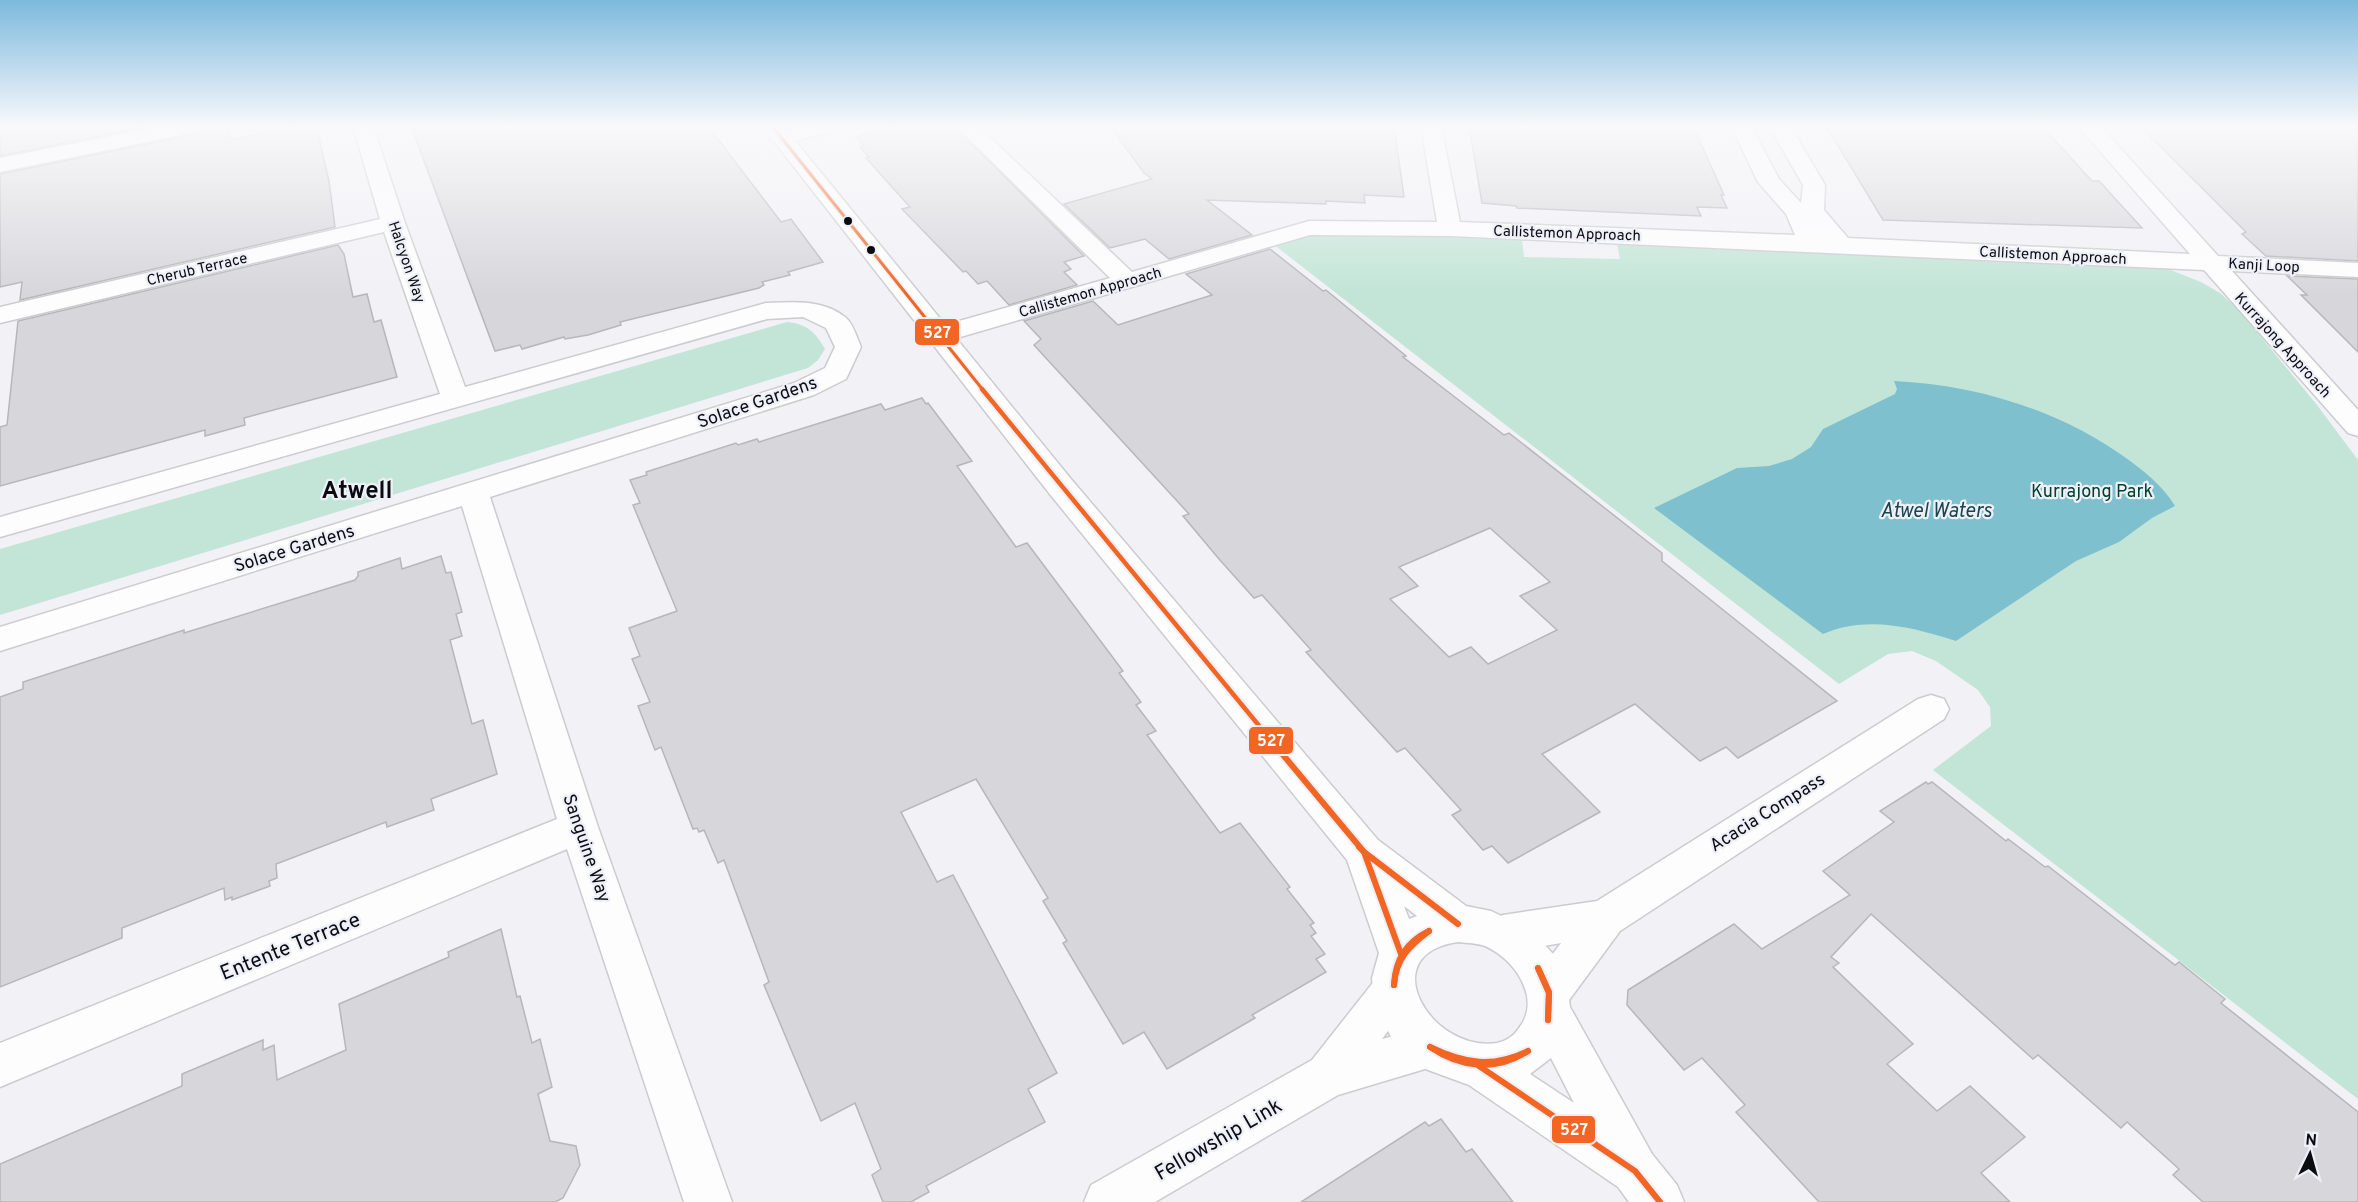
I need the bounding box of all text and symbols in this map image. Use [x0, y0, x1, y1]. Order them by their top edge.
unlabelled marker [842, 215, 854, 227]
street label: Halcyon Way [383, 219, 428, 306]
street label: Callistemon Approach [1493, 222, 1641, 247]
street label: Callistemon Approach [1979, 243, 2127, 270]
unlabelled marker [865, 244, 877, 256]
street label: Cherub Terrace [145, 250, 250, 291]
street label: Kanji Loop [2228, 255, 2300, 278]
street label: Callistemon Approach [1017, 264, 1164, 323]
street label: Kurrajong Approach [2230, 289, 2334, 403]
line badge: 527 [914, 318, 960, 346]
text: 527 [923, 324, 951, 344]
street label: Solace Gardens [695, 372, 820, 435]
district label: Atwell [321, 477, 393, 507]
park label: Kurrajong Park [2031, 481, 2153, 504]
water label: Atwel Waters [1880, 499, 1993, 525]
street label: Solace Gardens [231, 520, 358, 579]
line badge: 527 [1248, 726, 1294, 755]
text: 527 [1257, 732, 1285, 752]
street label: Acacia Compass [1706, 769, 1830, 858]
street label: Sanguine Way [556, 791, 615, 906]
street label: Entente Terrace [216, 907, 365, 988]
street label: Fellowship Link [1150, 1093, 1287, 1188]
line badge: 527 [1551, 1115, 1596, 1144]
text: 527 [1560, 1121, 1588, 1141]
north arrow [2280, 1124, 2340, 1184]
text: N [2305, 1131, 2318, 1152]

